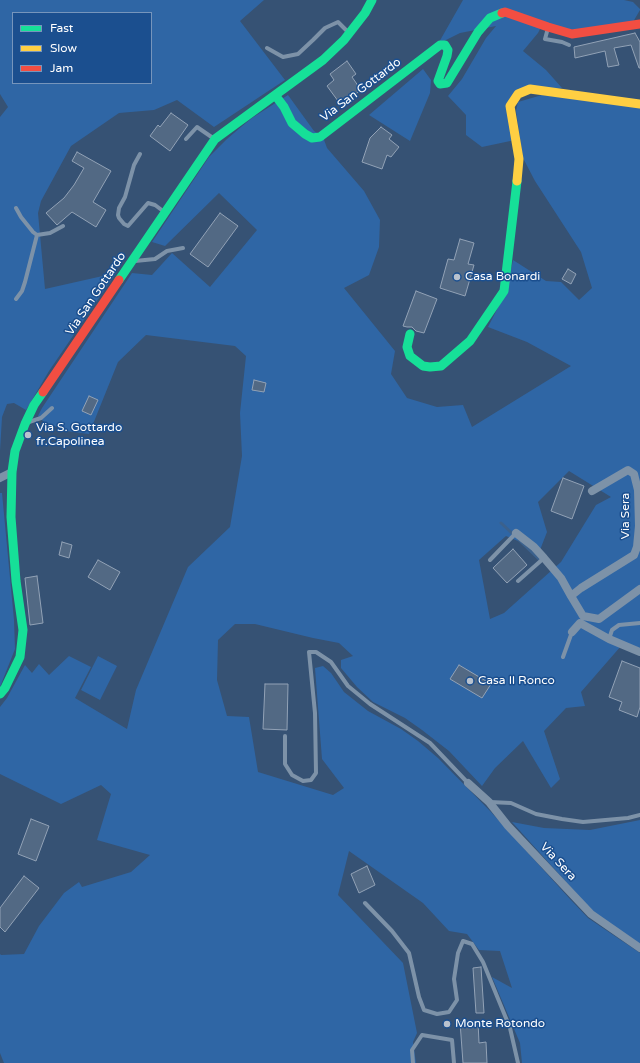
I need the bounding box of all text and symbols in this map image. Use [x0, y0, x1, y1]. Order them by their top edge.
legend [12, 12, 152, 84]
text: Fast [50, 21, 73, 35]
text: Slow [50, 41, 77, 55]
street label: Via San Gottardo [318, 55, 404, 125]
text: Jam [50, 61, 73, 75]
street label: Via San Gottardo [63, 250, 129, 338]
place label: Casa Bonardi [465, 270, 540, 284]
marker: Casa Bonardi [452, 272, 462, 282]
place label: Via S. Gottardo fr.Capolinea [36, 421, 122, 449]
marker: Via S. Gottardo fr.Capolinea [23, 430, 33, 440]
street label: Via Sera [619, 493, 633, 539]
place label: Casa Il Ronco [478, 674, 555, 688]
marker: Casa Il Ronco [465, 676, 475, 686]
street label: Via Sera [537, 840, 579, 884]
place label: Monte Rotondo [455, 1017, 545, 1031]
marker: Monte Rotondo [442, 1019, 452, 1029]

